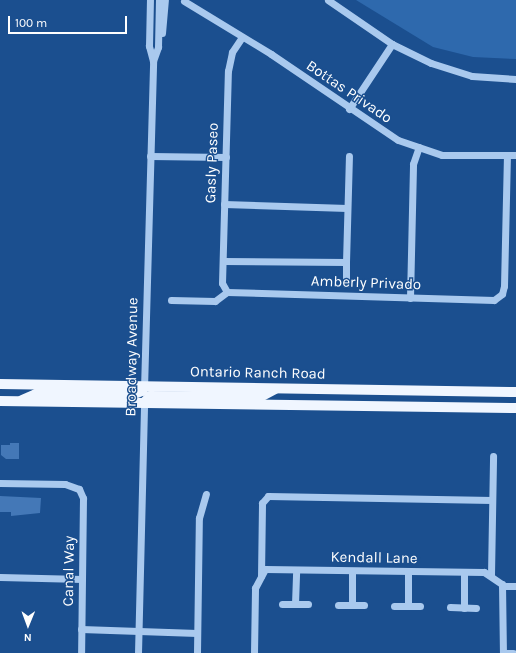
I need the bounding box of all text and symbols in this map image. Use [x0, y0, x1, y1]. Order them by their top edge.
scale bar [10, 8, 129, 34]
text: 100 m [15, 16, 47, 30]
street label: Bottas Privado [303, 57, 395, 127]
street label: Gasly Paseo [202, 122, 222, 204]
street label: Amberly Privado [310, 272, 422, 294]
street label: Broadway Avenue [122, 297, 142, 417]
street label: Ontario Ranch Road [190, 363, 326, 383]
street label: Canal Way [59, 536, 79, 606]
street label: Kendall Lane [330, 548, 418, 568]
north arrow [8, 605, 48, 645]
text: N [24, 631, 32, 644]

